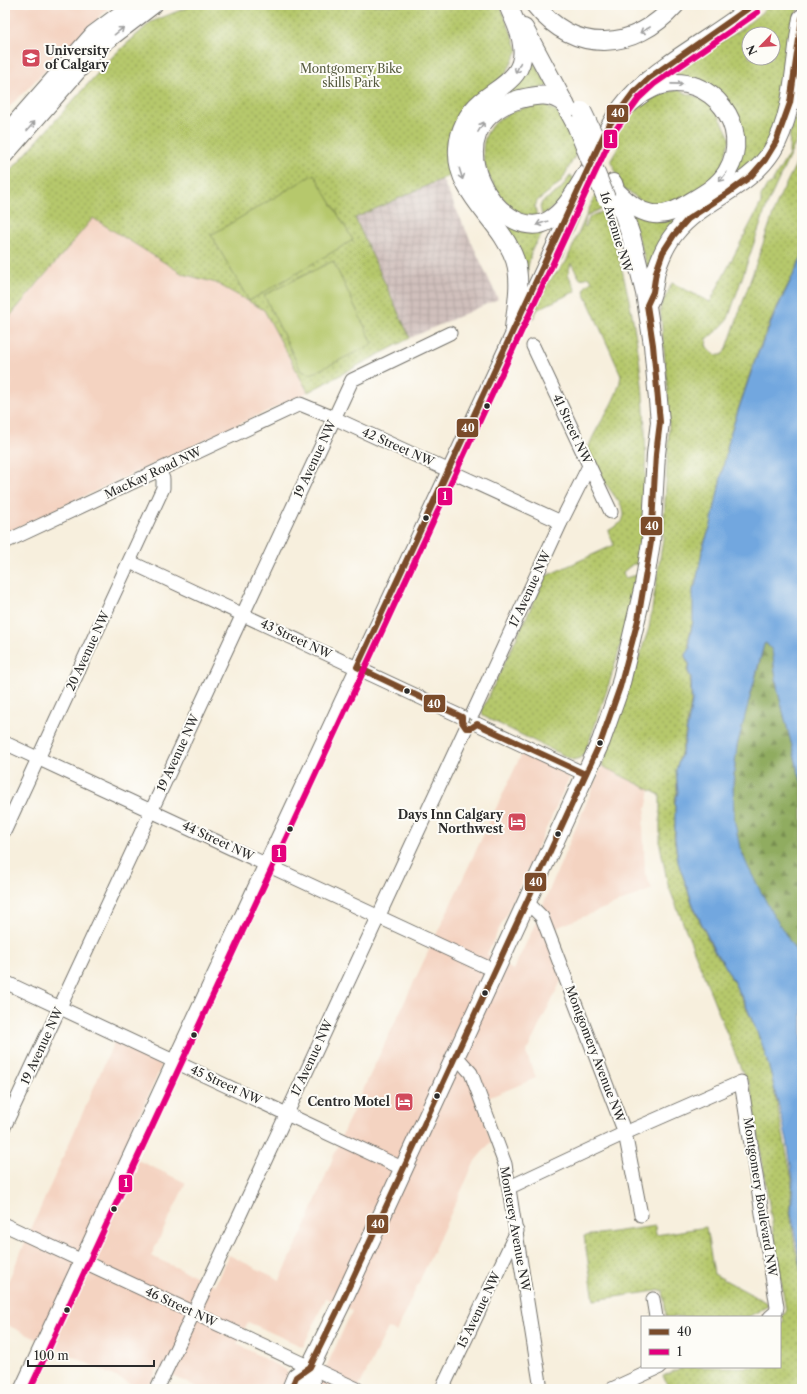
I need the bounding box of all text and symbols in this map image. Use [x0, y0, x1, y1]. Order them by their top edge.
one-way arrow [639, 26, 651, 34]
north arrow [741, 26, 781, 66]
one-way arrow [114, 27, 125, 36]
place label: University of Calgary [45, 43, 110, 72]
text: N [743, 43, 760, 58]
school or university icon: University of Calgary [20, 47, 42, 69]
park label: Montgomery Bike skills Park [300, 61, 402, 90]
one-way arrow [514, 62, 522, 74]
one-way arrow [670, 80, 683, 87]
line badge: 40 [606, 104, 629, 123]
text: 40 [611, 106, 625, 120]
one-way arrow [26, 121, 35, 131]
one-way arrow [477, 121, 485, 133]
line badge: 1 [603, 129, 618, 149]
text: 1 [609, 132, 614, 146]
one-way arrow [458, 167, 465, 180]
one-way arrow [719, 171, 727, 182]
street label: 16 Avenue NW [597, 190, 636, 275]
one-way arrow [537, 219, 549, 227]
street label: 41 Street NW [550, 391, 596, 467]
unlabelled marker [482, 401, 492, 411]
street label: 19 Avenue NW [290, 417, 339, 500]
line badge: 40 [456, 418, 479, 438]
text: 40 [461, 421, 475, 435]
street label: 42 Street NW [360, 424, 437, 469]
street label: MacKay Road NW [102, 443, 205, 502]
line badge: 1 [437, 487, 453, 506]
text: 1 [443, 489, 448, 503]
unlabelled marker [421, 513, 431, 523]
line badge: 40 [640, 516, 663, 536]
text: 40 [645, 519, 659, 533]
street label: 17 Avenue NW [505, 547, 554, 629]
street label: 20 Avenue NW [63, 608, 113, 693]
street label: 43 Street NW [258, 615, 335, 662]
unlabelled marker [402, 686, 412, 696]
line badge: 40 [423, 694, 446, 713]
text: 40 [427, 697, 441, 711]
street label: 19 Avenue NW [153, 711, 202, 794]
unlabelled marker [595, 738, 605, 748]
place label: Days Inn Calgary Northwest [398, 807, 504, 836]
hotel icon: Days Inn Calgary Northwest [506, 811, 528, 833]
street label: 44 Street NW [180, 817, 257, 864]
unlabelled marker [285, 824, 295, 834]
unlabelled marker [553, 829, 563, 839]
line badge: 1 [271, 844, 287, 863]
text: 1 [277, 846, 282, 860]
line badge: 40 [524, 872, 547, 892]
text: 40 [529, 875, 543, 889]
street label: Montgomery Avenue NW [562, 983, 629, 1125]
unlabelled marker [480, 988, 490, 998]
street label: 19 Avenue NW [17, 1004, 66, 1087]
street label: 17 Avenue NW [287, 1016, 336, 1098]
unlabelled marker [189, 1030, 199, 1040]
street label: 45 Street NW [188, 1061, 265, 1108]
hotel icon: Centro Motel [393, 1091, 415, 1113]
unlabelled marker [432, 1091, 442, 1101]
place label: Centro Motel [307, 1094, 390, 1109]
street label: Montgomery Boulevard NW [740, 1116, 781, 1279]
street label: Monterey Avenue NW [497, 1165, 534, 1294]
line badge: 1 [118, 1174, 133, 1193]
text: 1 [124, 1176, 129, 1190]
unlabelled marker [109, 1204, 119, 1214]
line badge: 40 [366, 1214, 389, 1234]
text: 40 [371, 1217, 385, 1231]
street label: 15 Avenue NW [454, 1268, 504, 1350]
street label: 46 Street NW [143, 1283, 220, 1330]
unlabelled marker [62, 1305, 72, 1315]
legend [641, 1316, 781, 1368]
text: 40 [677, 1324, 692, 1339]
scale bar [28, 1342, 154, 1368]
text: 1 [677, 1344, 682, 1359]
text: 100 m [34, 1348, 69, 1363]

